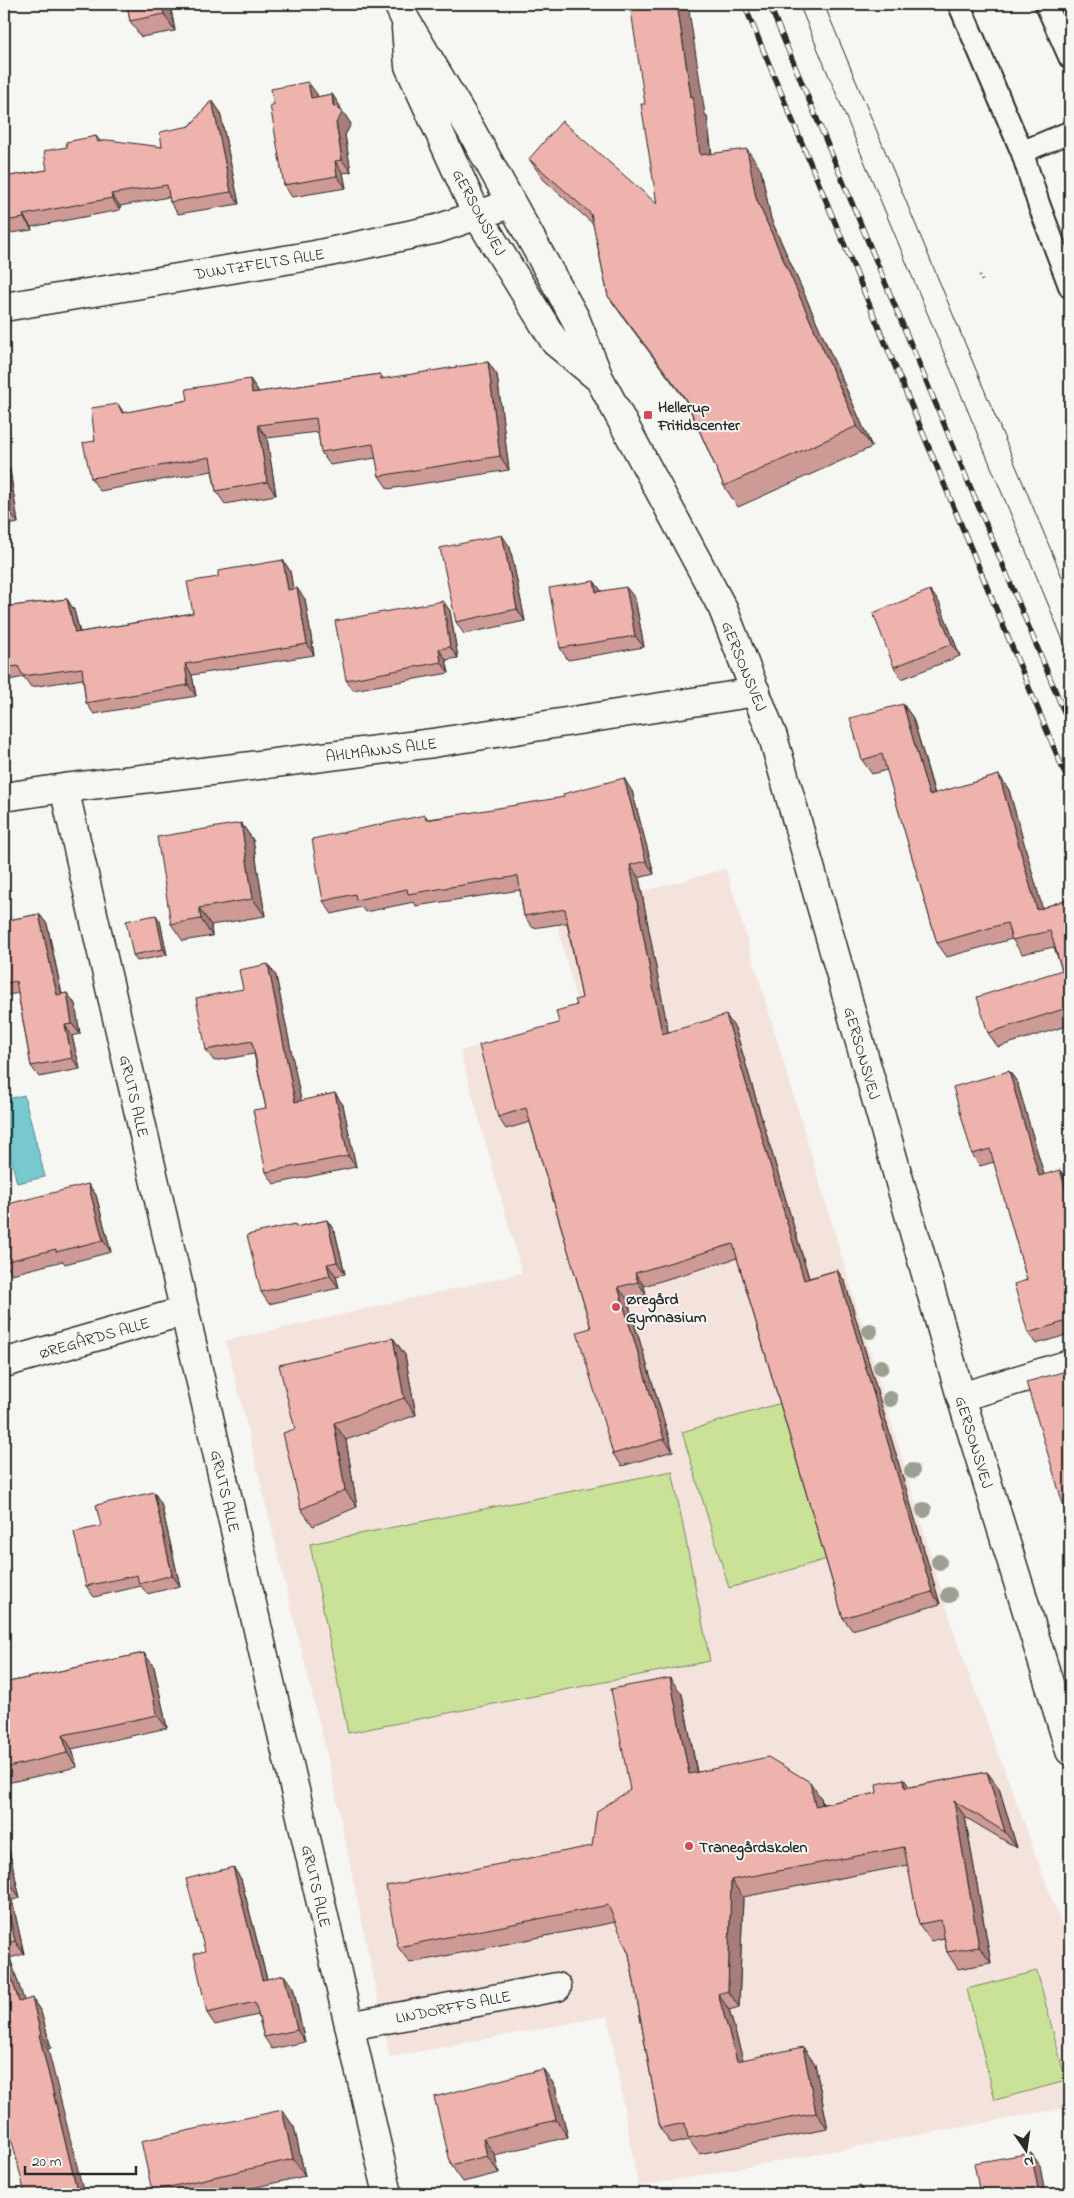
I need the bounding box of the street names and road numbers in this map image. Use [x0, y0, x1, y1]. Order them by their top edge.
street label: GERSONSVEJ [445, 165, 511, 261]
street label: DUNTZFELTS ALLE [191, 243, 326, 287]
street label: GERSONSVEJ [714, 618, 772, 716]
street label: AHLMANNS ALLE [324, 732, 438, 770]
street label: GERSONSVEJ [836, 1004, 886, 1103]
street label: GRUTS ALLE [112, 1053, 154, 1140]
street label: ØREGÅRDS ALLE [36, 1312, 153, 1366]
street label: GERSONSVEJ [948, 1393, 999, 1492]
street label: GRUTS ALLE [203, 1448, 245, 1535]
street label: GRUTS ALLE [294, 1843, 336, 1930]
street label: LINDORFFS ALLE [394, 1985, 513, 2031]

